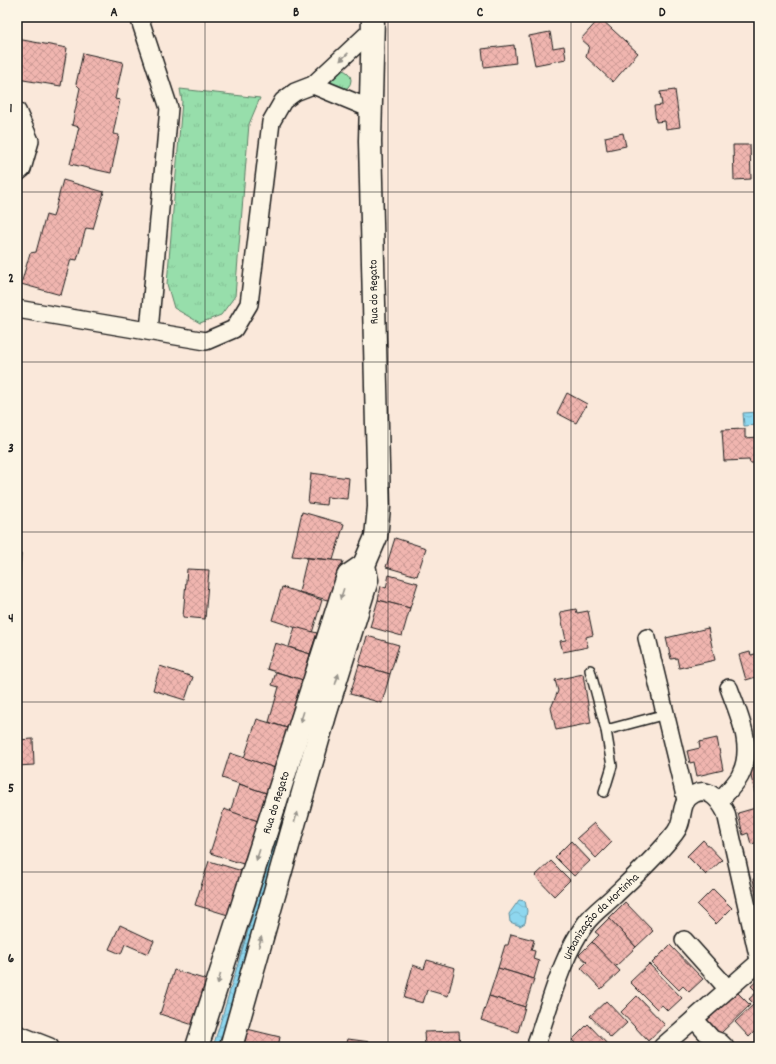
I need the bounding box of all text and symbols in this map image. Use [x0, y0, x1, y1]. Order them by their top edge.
text: A [110, 4, 118, 23]
text: B [293, 4, 299, 23]
text: C [477, 4, 484, 23]
text: D [659, 4, 666, 23]
one-way arrow [339, 52, 348, 61]
text: 1 [10, 100, 13, 119]
street label: Rua do Regato [365, 259, 384, 325]
text: 2 [8, 270, 14, 289]
text: 3 [8, 440, 14, 459]
one-way arrow [339, 588, 345, 600]
text: 4 [8, 610, 14, 629]
one-way arrow [334, 672, 340, 684]
one-way arrow [298, 712, 304, 724]
street label: Rua do Regato [259, 769, 295, 836]
text: 5 [8, 780, 14, 799]
one-way arrow [293, 811, 299, 823]
one-way arrow [255, 849, 261, 861]
street label: Urbanização da Hortinha [559, 869, 644, 963]
one-way arrow [257, 936, 263, 948]
text: 6 [8, 950, 15, 969]
one-way arrow [216, 973, 222, 985]

